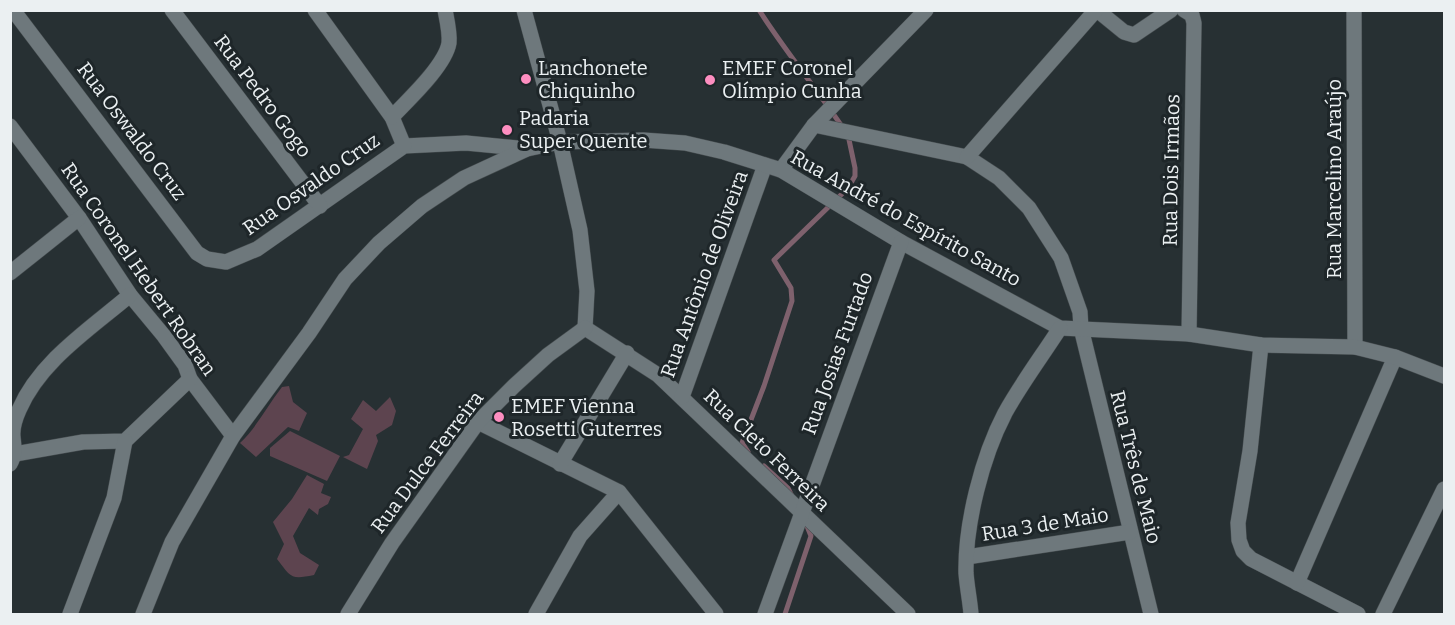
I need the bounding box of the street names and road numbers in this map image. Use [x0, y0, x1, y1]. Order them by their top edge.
street label: Rua Pedro Gogo [209, 30, 317, 162]
street label: Rua Oswaldo Cruz [72, 57, 192, 205]
street label: Rua Marcelino Araújo [1322, 79, 1347, 279]
street label: Rua Dois Irmãos [1158, 94, 1184, 246]
street label: Rua Osvaldo Cruz [238, 128, 384, 240]
street label: Rua André do Espírito Santo [787, 145, 1025, 291]
street label: Rua Coronel Hebert Robran [56, 158, 222, 380]
street label: Rua Antônio de Oliveira [655, 167, 753, 381]
street label: Rua Josias Furtado [796, 268, 878, 438]
street label: Rua Cleto Ferreira [699, 384, 835, 516]
street label: Rua Dulce Ferreira [366, 386, 488, 538]
street label: Rua Três de Maio [1105, 388, 1167, 546]
street label: Rua 3 de Maio [980, 502, 1110, 546]

